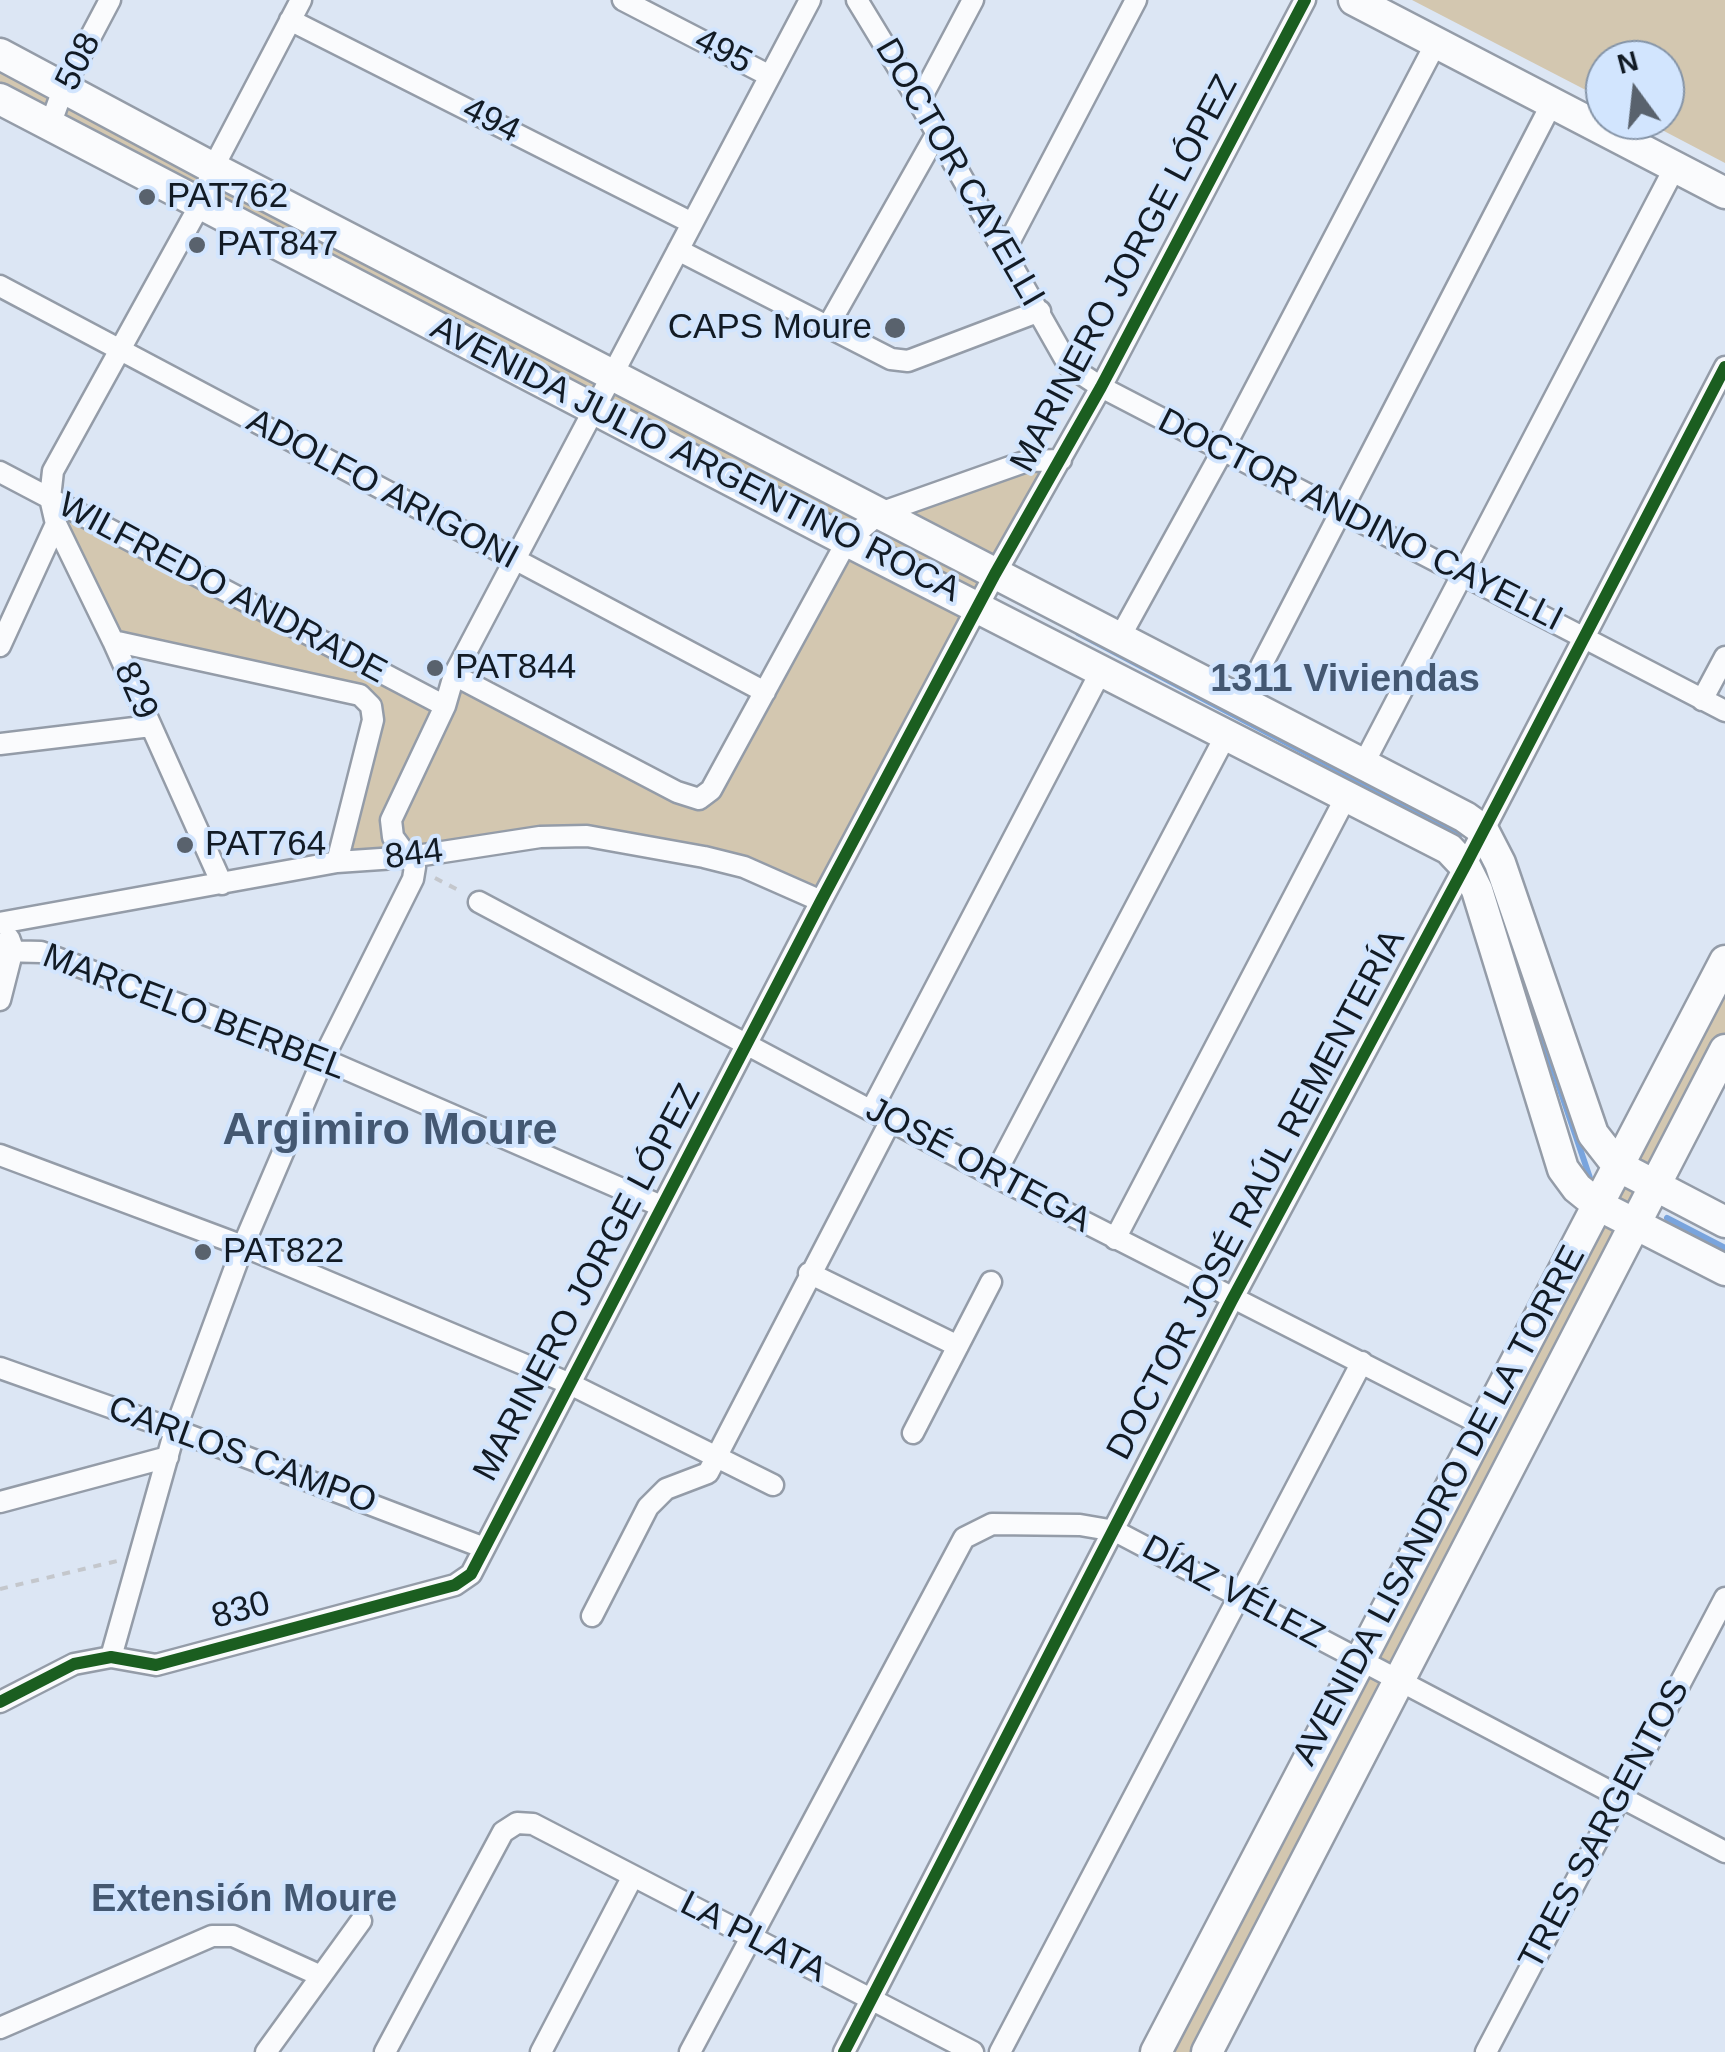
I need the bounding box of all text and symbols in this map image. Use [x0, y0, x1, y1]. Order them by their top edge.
street label: 495 [687, 20, 759, 84]
street label: 508 [47, 27, 111, 97]
street label: DOCTOR CAYELLI [865, 32, 1053, 314]
north arrow [1585, 40, 1685, 140]
text: N [1614, 45, 1641, 80]
street label: MARINERO JORGE LÓPEZ [1002, 68, 1248, 480]
street label: 494 [455, 89, 527, 153]
place label: PAT762 [167, 176, 288, 218]
marker: PAT762 [136, 186, 158, 208]
place label: PAT847 [217, 224, 338, 266]
marker: PAT847 [186, 234, 208, 256]
place label: CAPS Moure [668, 307, 872, 349]
street label: AVENIDA JULIO ARGENTINO ROCA [423, 308, 967, 612]
marker: CAPS Moure [882, 315, 908, 341]
street label: ADOLFO ARIGONI [239, 401, 525, 579]
street label: DOCTOR ANDINO CAYELLI [1151, 401, 1569, 641]
street label: WILFREDO ANDRADE [51, 485, 393, 693]
place label: PAT844 [455, 647, 576, 689]
street label: 829 [104, 656, 166, 726]
marker: PAT844 [424, 657, 446, 679]
district label: 1311 Viviendas [1210, 658, 1480, 704]
place label: PAT764 [205, 824, 326, 866]
street label: 844 [382, 831, 446, 879]
marker: PAT764 [174, 834, 196, 856]
street label: DOCTOR JOSÉ RAÚL REMENTERÍA [1099, 923, 1415, 1467]
street label: MARCELO BERBEL [37, 936, 351, 1090]
street label: MARINERO JORGE LÓPEZ [465, 1077, 711, 1489]
street label: JOSÉ ORTEGA [859, 1089, 1097, 1243]
district label: Argimiro Moure [222, 1105, 558, 1159]
place label: PAT822 [223, 1231, 344, 1273]
street label: AVENIDA LISANDRO DE LA TORRE [1285, 1239, 1595, 1773]
marker: PAT822 [192, 1241, 214, 1263]
street label: CARLOS CAMPO [102, 1388, 382, 1524]
street label: DÍAZ VÉLEZ [1135, 1527, 1331, 1659]
street label: 830 [207, 1583, 275, 1639]
street label: TRES SARGENTOS [1511, 1673, 1699, 1977]
district label: Extensión Moure [91, 1878, 397, 1924]
street label: LA PLATA [673, 1883, 833, 1993]

